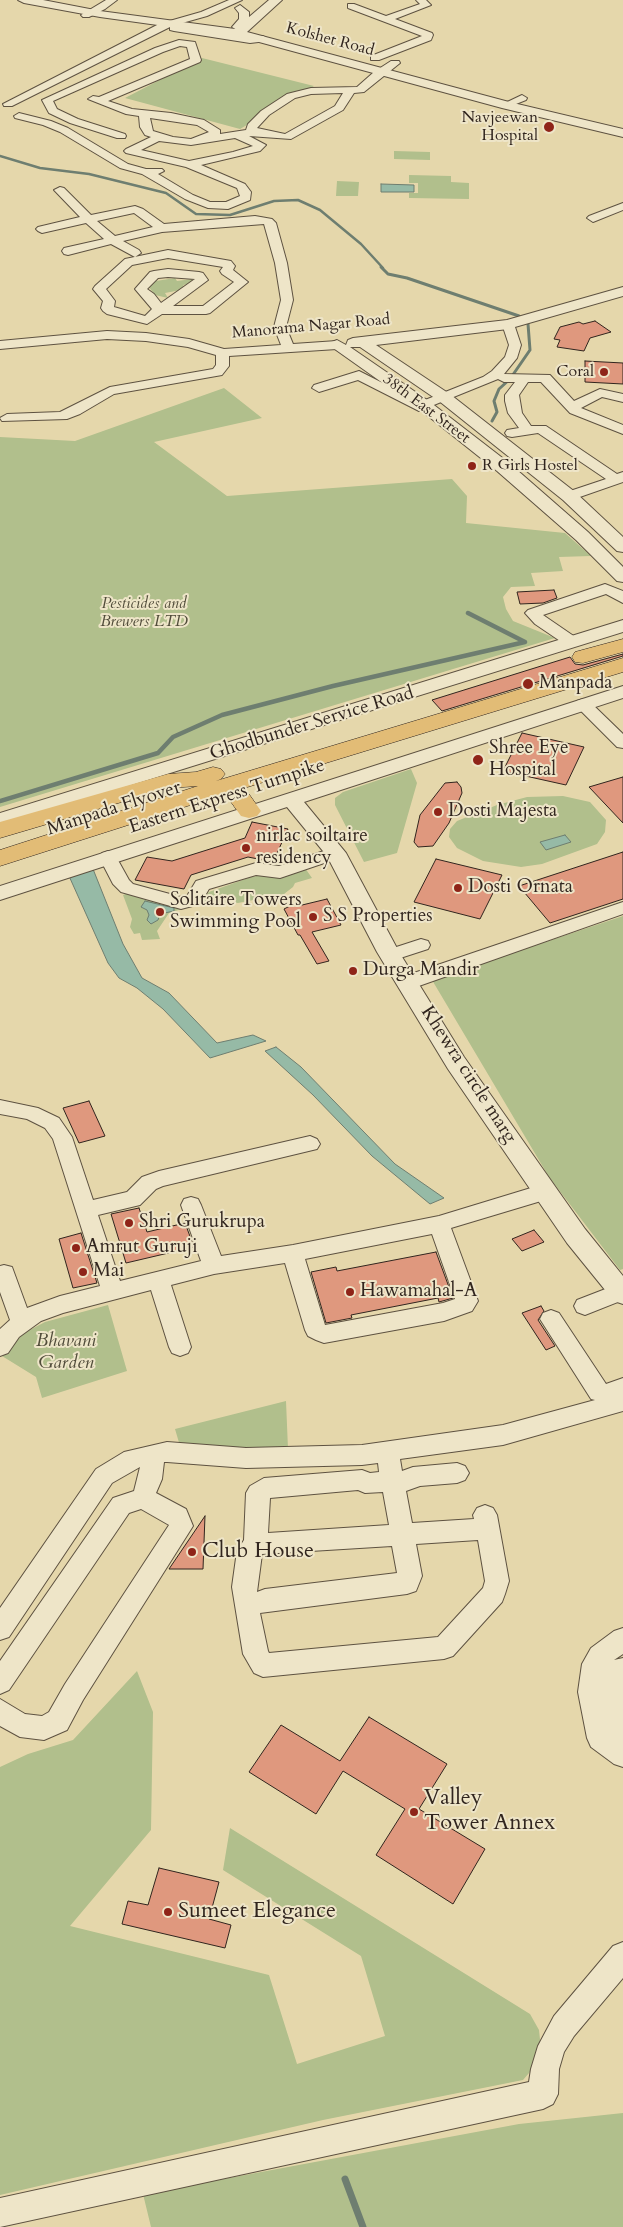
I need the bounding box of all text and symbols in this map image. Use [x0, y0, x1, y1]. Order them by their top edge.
street label: Kolshet Road [284, 19, 376, 61]
place label: Navjeewan Hospital [461, 108, 538, 146]
marker: Navjeewan Hospital [542, 120, 556, 134]
street label: Manorama Nagar Road [231, 311, 391, 343]
place label: Coral [556, 362, 594, 382]
marker: Coral [598, 366, 610, 378]
street label: 38th East Street [378, 370, 474, 448]
place label: R Girls Hostel [482, 456, 578, 476]
marker: R Girls Hostel [466, 460, 478, 472]
park label: Pesticides and Brewers LTD [100, 594, 188, 632]
place label: Manpada [539, 673, 613, 695]
marker: Manpada [521, 677, 535, 691]
street label: Ghodbunder Service Road [207, 682, 417, 766]
place label: Shree Eye Hospital [489, 738, 569, 782]
marker: Shree Eye Hospital [471, 753, 485, 767]
street label: Eastern Express Turnpike [126, 755, 328, 839]
street label: Manpada Flyover [44, 777, 184, 841]
place label: Dosti Majesta [448, 801, 557, 823]
marker: Dosti Majesta [432, 806, 444, 818]
place label: nirlac soiltaire residency [256, 826, 368, 870]
marker: nirlac soiltaire residency [240, 842, 252, 854]
place label: Dosti Ornata [468, 877, 573, 899]
marker: Dosti Ornata [452, 882, 464, 894]
place label: Solitaire Towers Swimming Pool [170, 890, 302, 934]
marker: Solitaire Towers Swimming Pool [154, 906, 166, 918]
place label: S S Properties [323, 906, 433, 928]
marker: S S Properties [307, 911, 319, 923]
place label: Durga Mandir [363, 960, 479, 982]
marker: Durga Mandir [347, 965, 359, 977]
street label: Khewra circle marg [415, 1002, 521, 1148]
place label: Shri Gurukrupa [139, 1212, 265, 1234]
marker: Shri Gurukrupa [123, 1217, 135, 1229]
place label: Amrut Guruji [86, 1237, 198, 1259]
marker: Amrut Guruji [70, 1242, 82, 1254]
place label: Mai [93, 1261, 124, 1283]
marker: Mai [77, 1266, 89, 1278]
place label: Hawamahal-A [360, 1281, 477, 1303]
marker: Hawamahal-A [344, 1286, 356, 1298]
park label: Bhavani Garden [36, 1331, 96, 1375]
place label: Club House [202, 1539, 314, 1565]
marker: Club House [186, 1546, 198, 1558]
place label: Valley Tower Annex [424, 1786, 555, 1838]
marker: Valley Tower Annex [408, 1806, 420, 1818]
place label: Sumeet Elegance [178, 1899, 336, 1925]
marker: Sumeet Elegance [162, 1906, 174, 1918]

